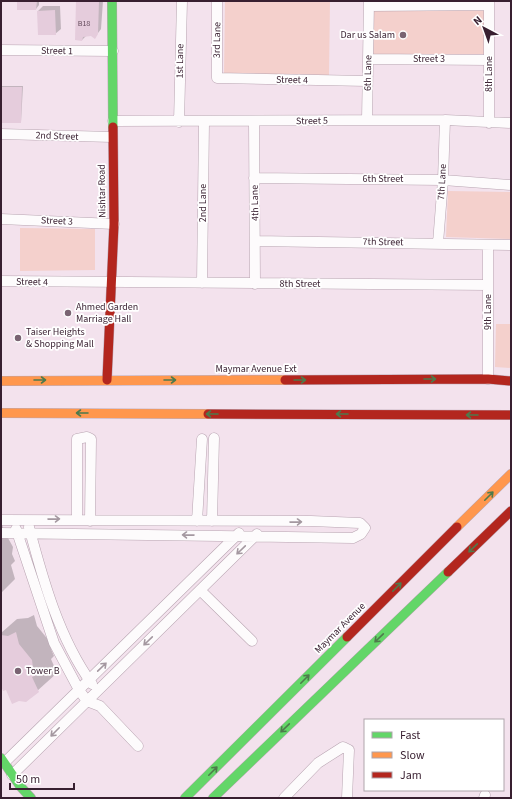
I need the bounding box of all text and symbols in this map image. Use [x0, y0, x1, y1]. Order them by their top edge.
north arrow [464, 8, 504, 48]
text: N [470, 13, 485, 29]
house number: B18 [78, 18, 90, 29]
street label: 3rd Lane [210, 22, 224, 58]
place label: Dar us Salam [340, 28, 395, 42]
marker: Dar us Salam [398, 30, 408, 40]
street label: Street 1 [41, 44, 73, 58]
street label: 1st Lane [173, 44, 187, 78]
street label: Street 3 [413, 52, 445, 66]
street label: 6th Lane [361, 55, 375, 91]
street label: 8th Lane [482, 56, 496, 92]
street label: Street 4 [276, 73, 308, 87]
street label: Street 5 [296, 114, 328, 128]
street label: 2nd Street [35, 128, 79, 144]
street label: Nishtar Road [95, 164, 109, 218]
street label: 7th Lane [434, 164, 450, 200]
street label: 6th Street [363, 172, 404, 186]
street label: 2nd Lane [196, 184, 210, 222]
street label: 4th Lane [248, 185, 262, 221]
street label: Street 3 [41, 213, 73, 229]
street label: 7th Street [362, 235, 404, 249]
street label: Street 4 [16, 275, 48, 289]
street label: 8th Street [280, 277, 321, 291]
street label: 9th Lane [481, 294, 495, 330]
place label: Ahmed Garden Marriage Hall [76, 300, 138, 326]
marker: Ahmed Garden Marriage Hall [63, 308, 73, 318]
place label: Taiser Heights & Shopping Mall [26, 325, 94, 351]
marker: Taiser Heights & Shopping Mall [13, 333, 23, 343]
street label: Maymar Avenue Ext [215, 362, 297, 376]
one-way arrow [423, 375, 436, 383]
one-way arrow [33, 376, 46, 384]
one-way arrow [163, 376, 176, 384]
one-way arrow [293, 376, 306, 384]
one-way arrow [76, 409, 89, 417]
one-way arrow [206, 410, 219, 418]
one-way arrow [336, 410, 349, 418]
one-way arrow [466, 411, 479, 419]
one-way arrow [485, 491, 494, 501]
one-way arrow [47, 515, 60, 523]
one-way arrow [289, 518, 302, 526]
one-way arrow [182, 531, 195, 539]
one-way arrow [468, 543, 478, 553]
one-way arrow [236, 545, 246, 555]
one-way arrow [392, 582, 402, 592]
street label: Maymar Avenue [312, 599, 369, 656]
one-way arrow [374, 633, 384, 643]
one-way arrow [143, 636, 153, 646]
one-way arrow [97, 662, 107, 672]
place label: Tower B [26, 664, 60, 678]
marker: Tower B [13, 666, 23, 676]
one-way arrow [300, 674, 310, 684]
legend [364, 719, 504, 791]
one-way arrow [280, 724, 291, 733]
one-way arrow [50, 727, 60, 737]
text: Fast [400, 727, 420, 744]
text: Slow [400, 747, 425, 764]
scale bar [10, 765, 74, 791]
one-way arrow [208, 766, 218, 775]
text: Jam [400, 767, 422, 784]
text: 50 m [16, 771, 40, 788]

